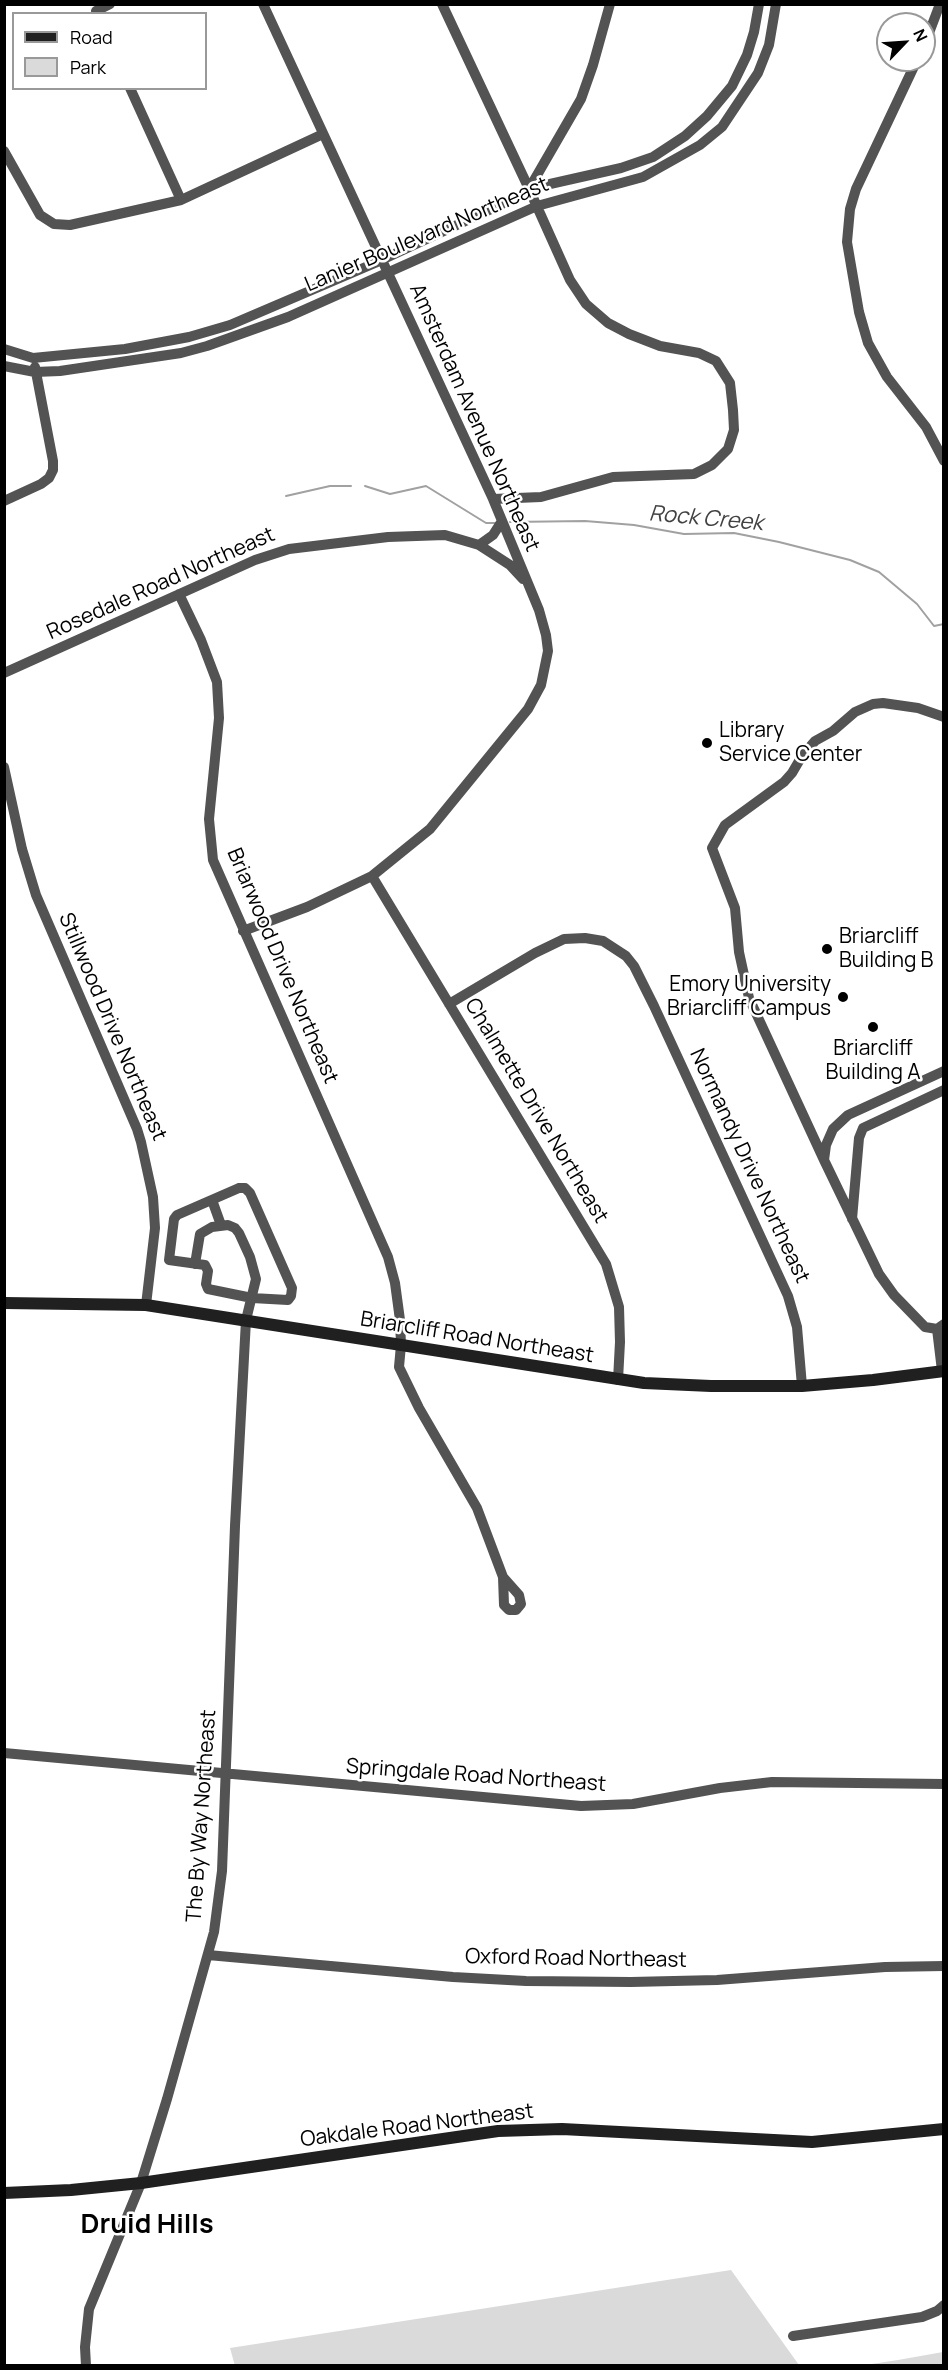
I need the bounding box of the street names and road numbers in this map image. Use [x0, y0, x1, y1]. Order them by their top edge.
street label: Lanier Boulevard Northeast [301, 172, 553, 298]
street label: Amsterdam Avenue Northeast [403, 280, 545, 556]
street label: Rosedale Road Northeast [43, 522, 279, 646]
street label: Briarwood Drive Northeast [221, 844, 343, 1088]
street label: Stillwood Drive Northeast [53, 909, 171, 1145]
street label: Chalmette Drive Northeast [459, 994, 613, 1228]
street label: Normandy Drive Northeast [684, 1045, 814, 1287]
street label: Briarcliff Road Northeast [358, 1307, 596, 1369]
street label: The By Way Northeast [182, 1709, 222, 1923]
street label: Springdale Road Northeast [345, 1754, 607, 1798]
street label: Oxford Road Northeast [465, 1944, 687, 1974]
street label: Oakdale Road Northeast [299, 2099, 535, 2153]

